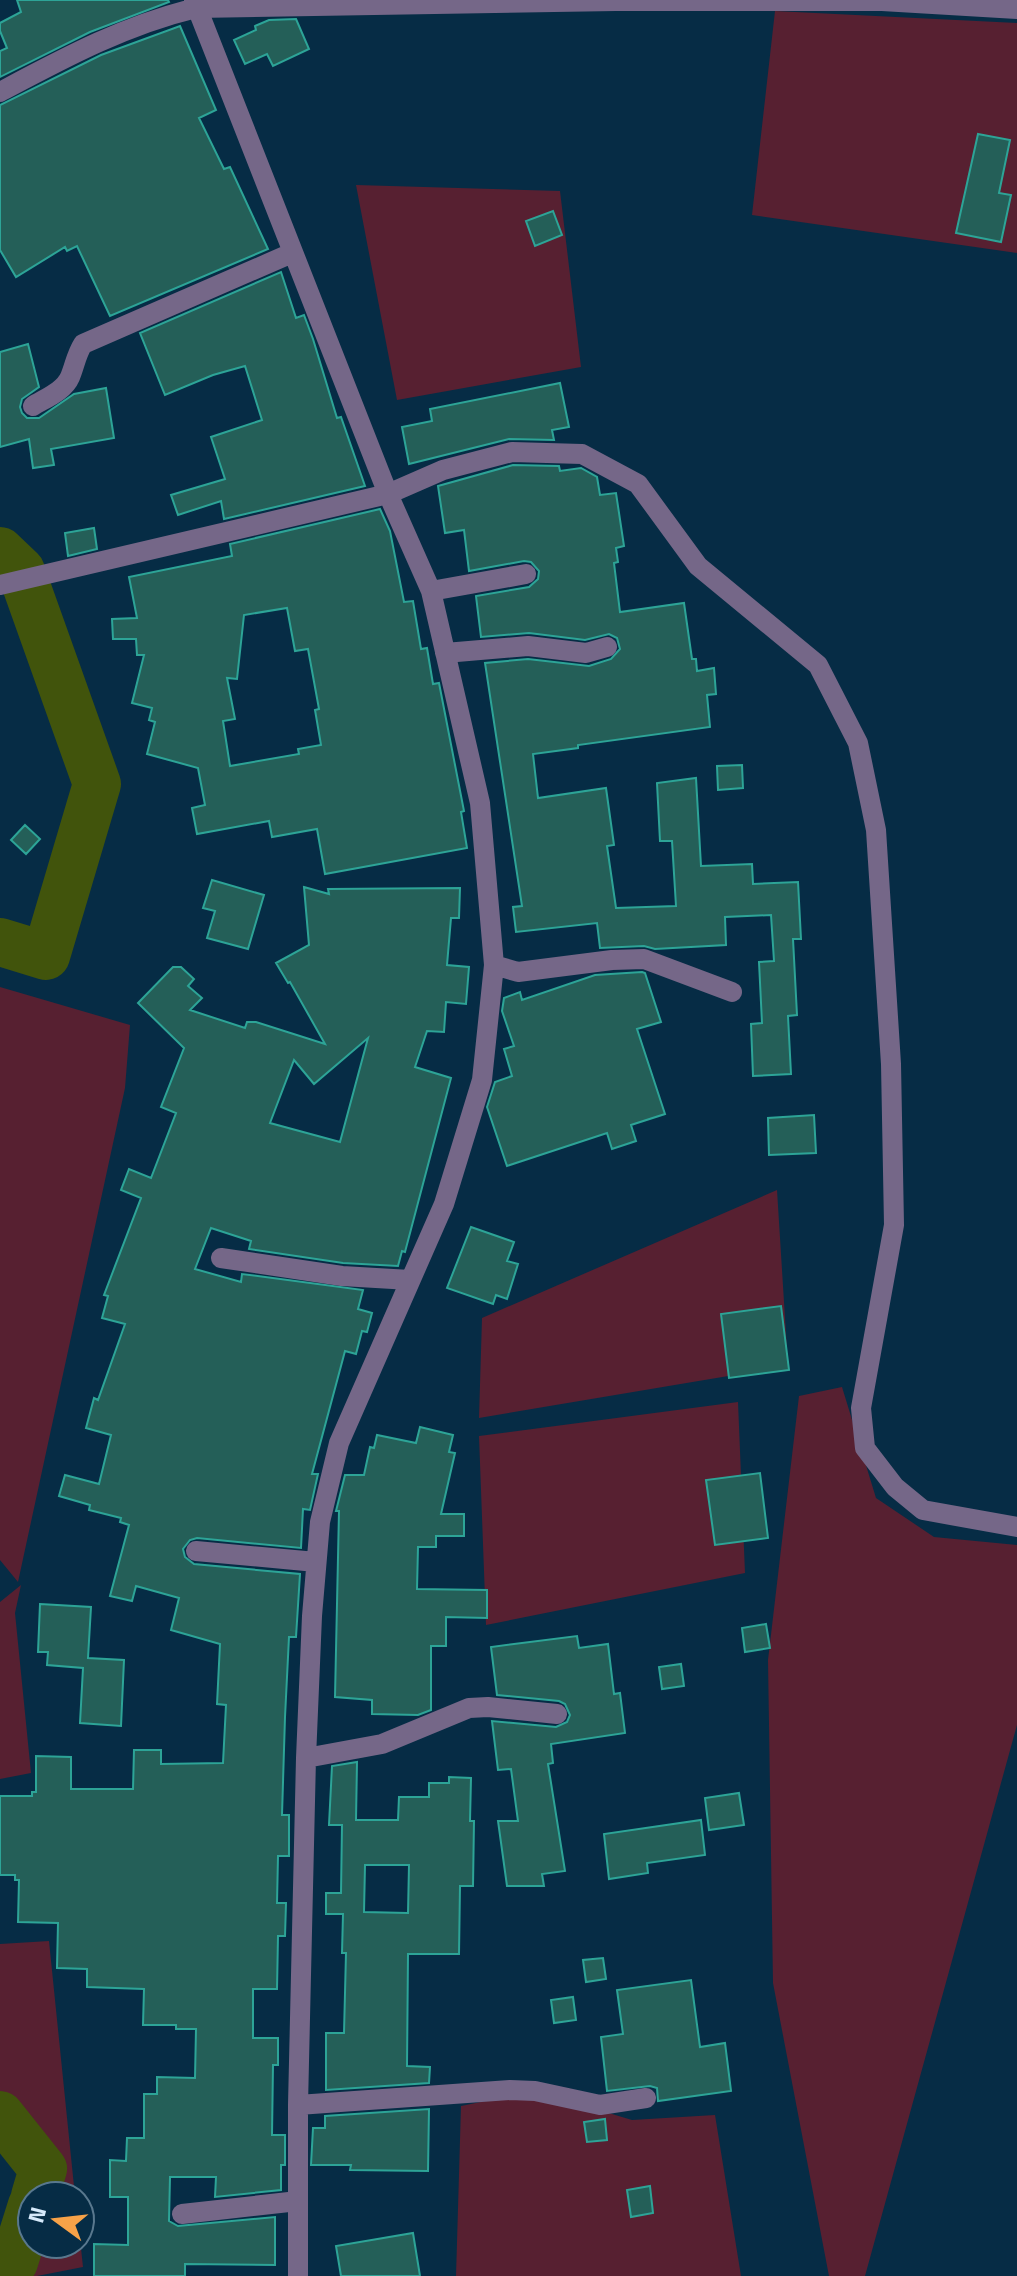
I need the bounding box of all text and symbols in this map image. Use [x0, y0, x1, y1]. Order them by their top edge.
north arrow [16, 2180, 96, 2260]
text: N [18, 2203, 55, 2227]

